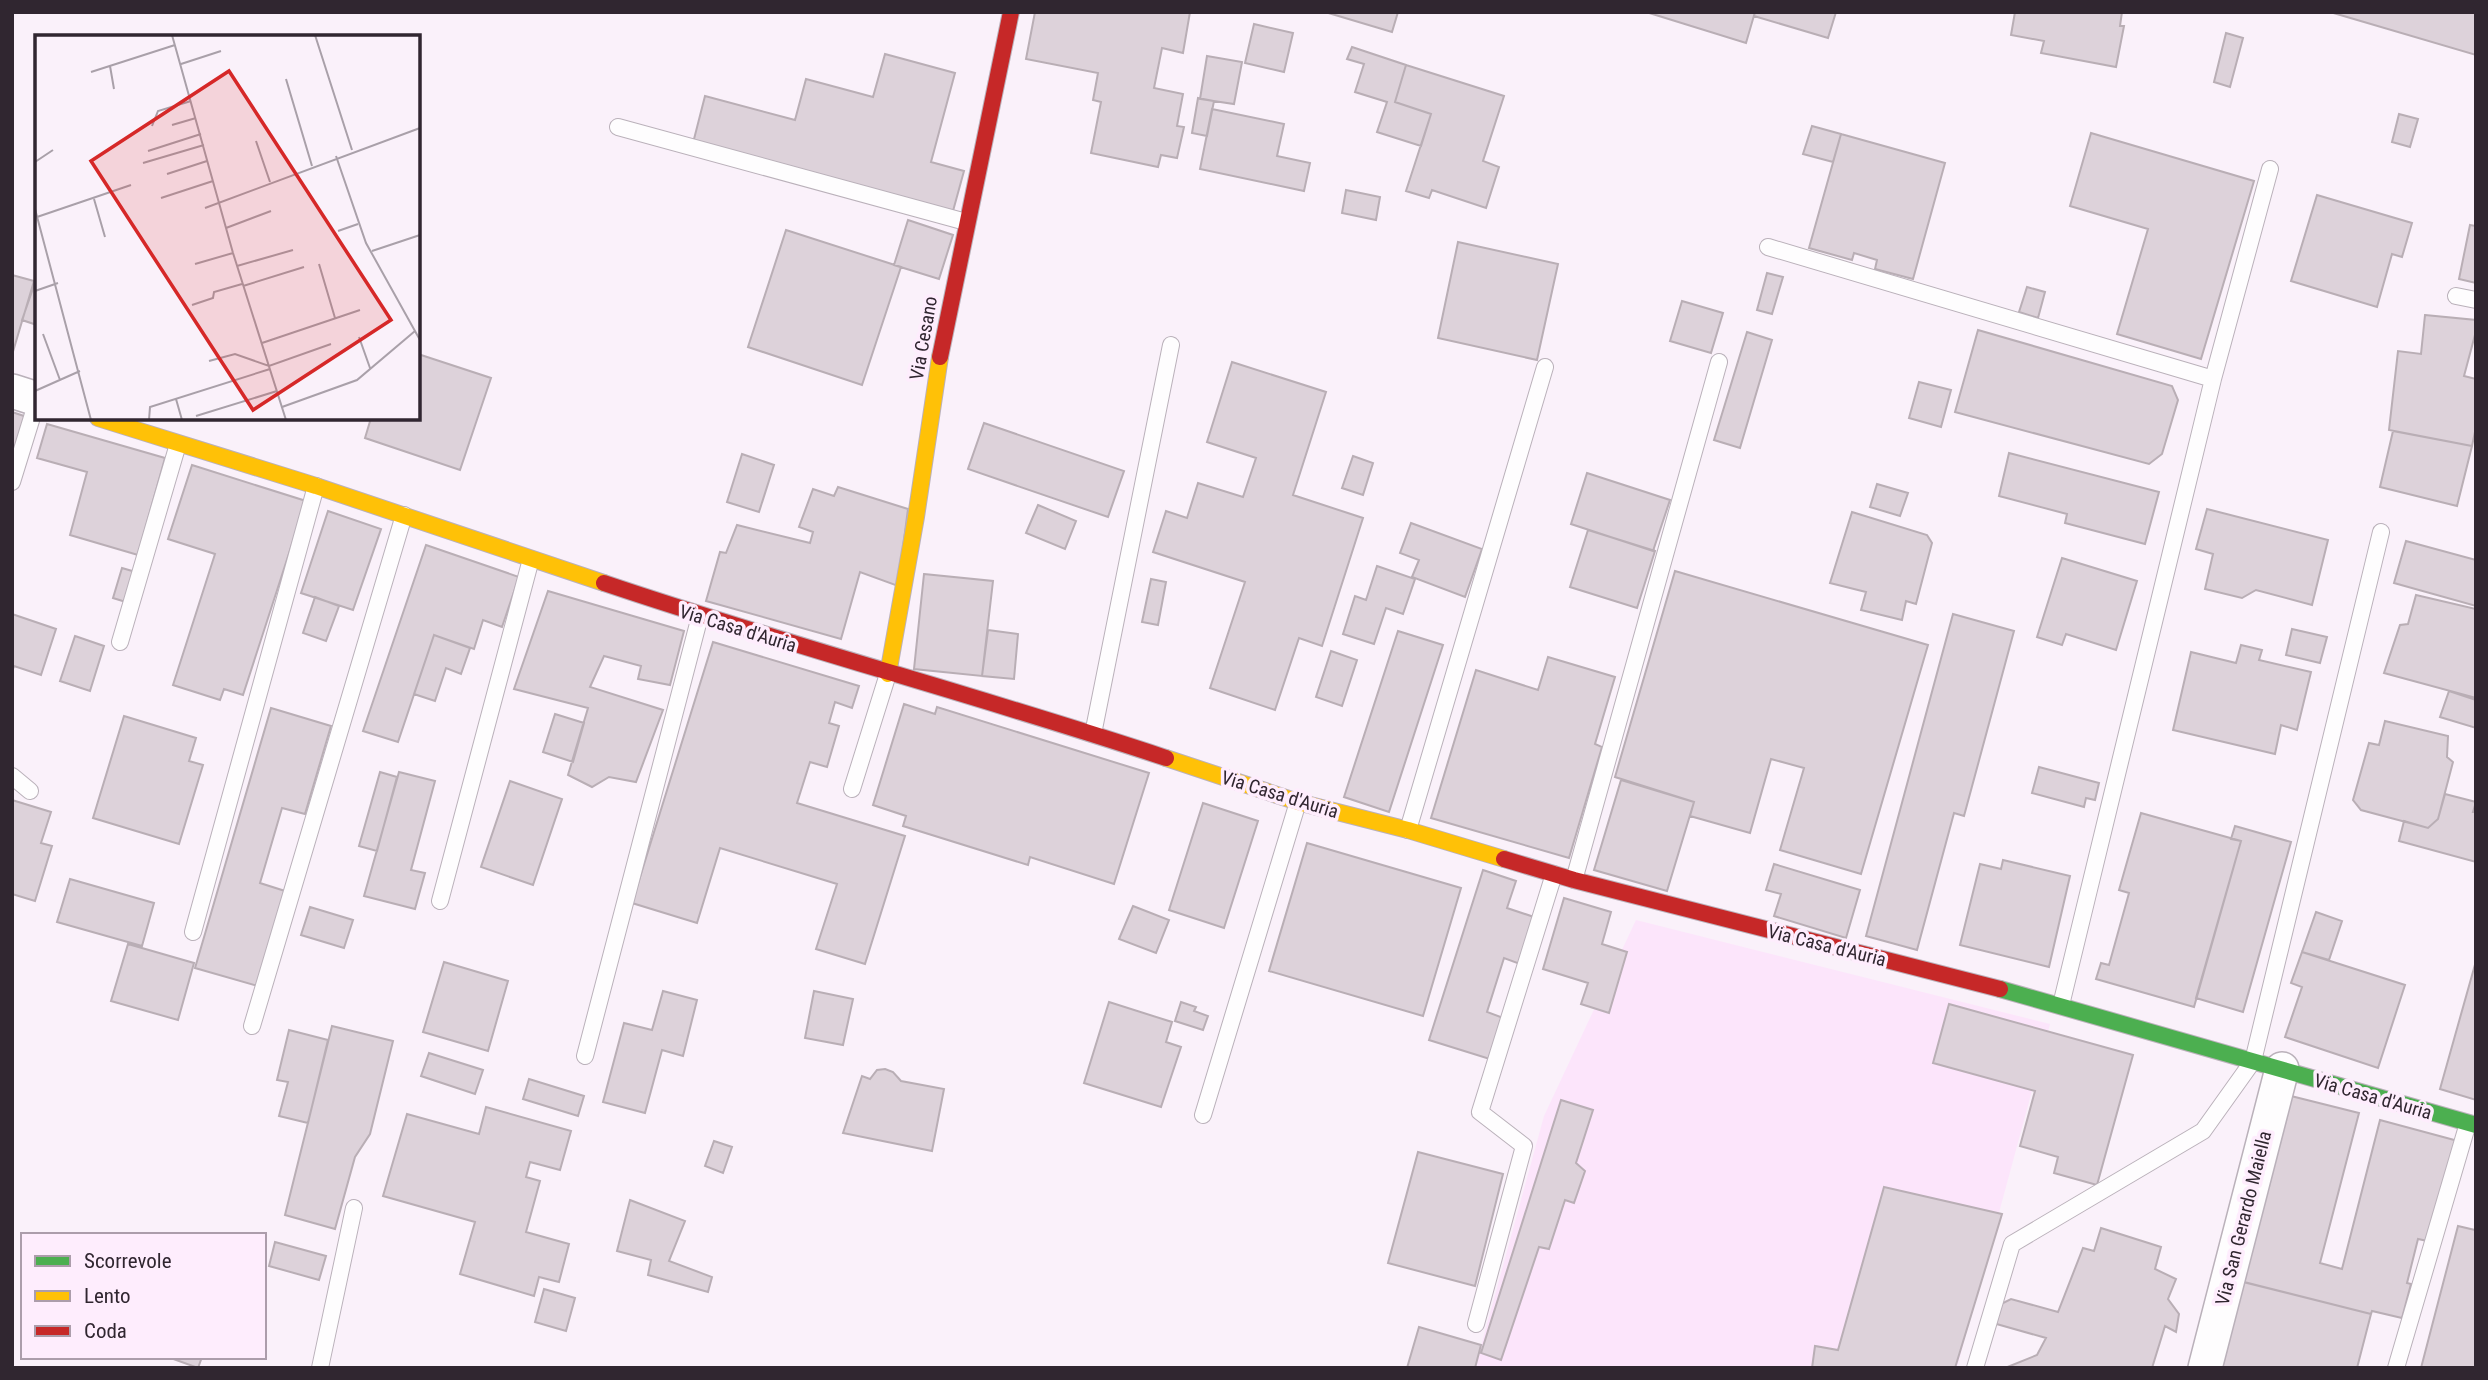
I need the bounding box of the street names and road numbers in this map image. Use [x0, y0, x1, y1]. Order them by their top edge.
street label: Via Cesano [905, 294, 942, 382]
street label: Via Casa d'Auria [676, 600, 799, 657]
street label: Via Casa d'Auria [1218, 766, 1341, 823]
street label: Via Casa d'Auria [1765, 920, 1889, 971]
street label: Via Casa d'Auria [2311, 1069, 2434, 1124]
street label: Via San Gerardo Maiella [2211, 1128, 2276, 1308]

